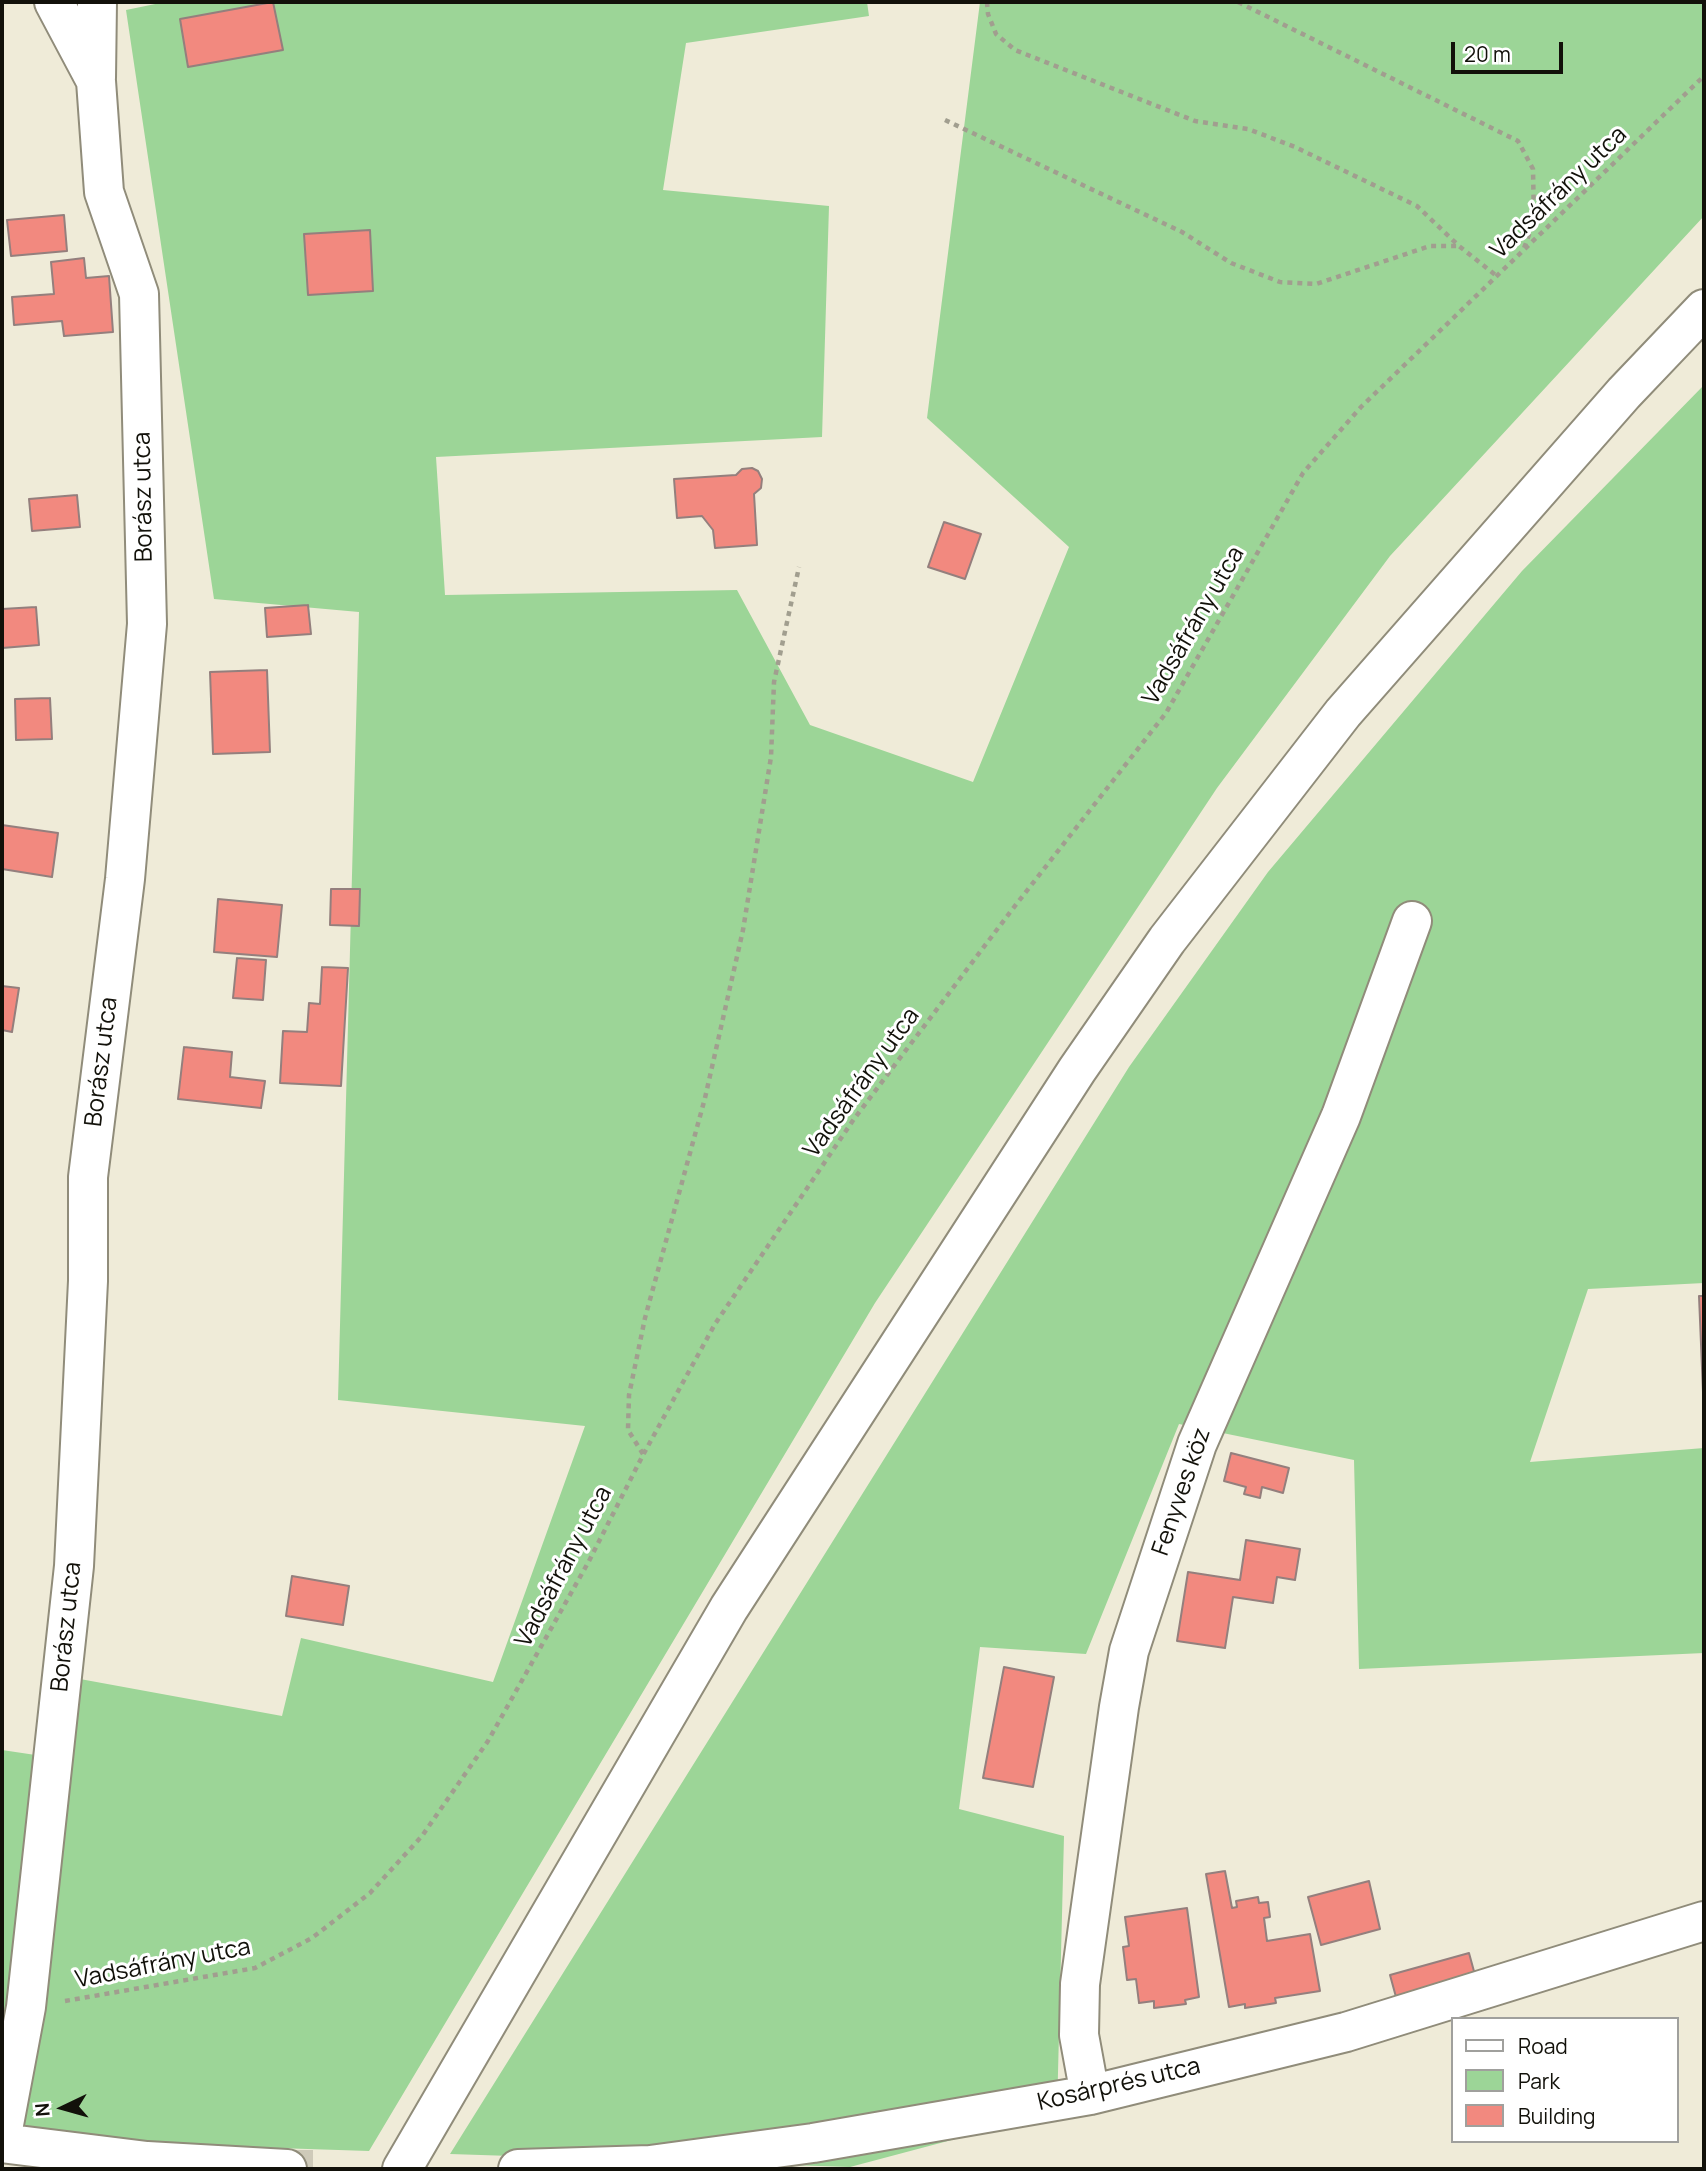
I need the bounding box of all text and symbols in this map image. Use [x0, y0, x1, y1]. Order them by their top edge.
scale bar [1454, 28, 1566, 72]
text: 20 m [1464, 40, 1511, 68]
street label: Vadsáfrány utca [1485, 121, 1633, 265]
street label: Borász utca [128, 432, 160, 562]
street label: Vadsáfrány utca [1137, 542, 1251, 710]
street label: Borász utca [80, 996, 124, 1128]
street label: Vadsáfrány utca [798, 1003, 926, 1163]
street label: Fenyves köz [1147, 1424, 1217, 1560]
street label: Vadsáfrány utca [509, 1482, 619, 1652]
street label: Borász utca [46, 1561, 88, 1693]
street label: Vadsáfrány utca [73, 1933, 253, 1995]
legend [1450, 2017, 1678, 2143]
text: Road [1518, 2032, 1568, 2060]
street label: Kosárprés utca [1035, 2052, 1203, 2118]
text: Park [1518, 2067, 1560, 2095]
north arrow [28, 2073, 98, 2143]
text: N [29, 2102, 56, 2118]
text: Building [1518, 2102, 1595, 2130]

